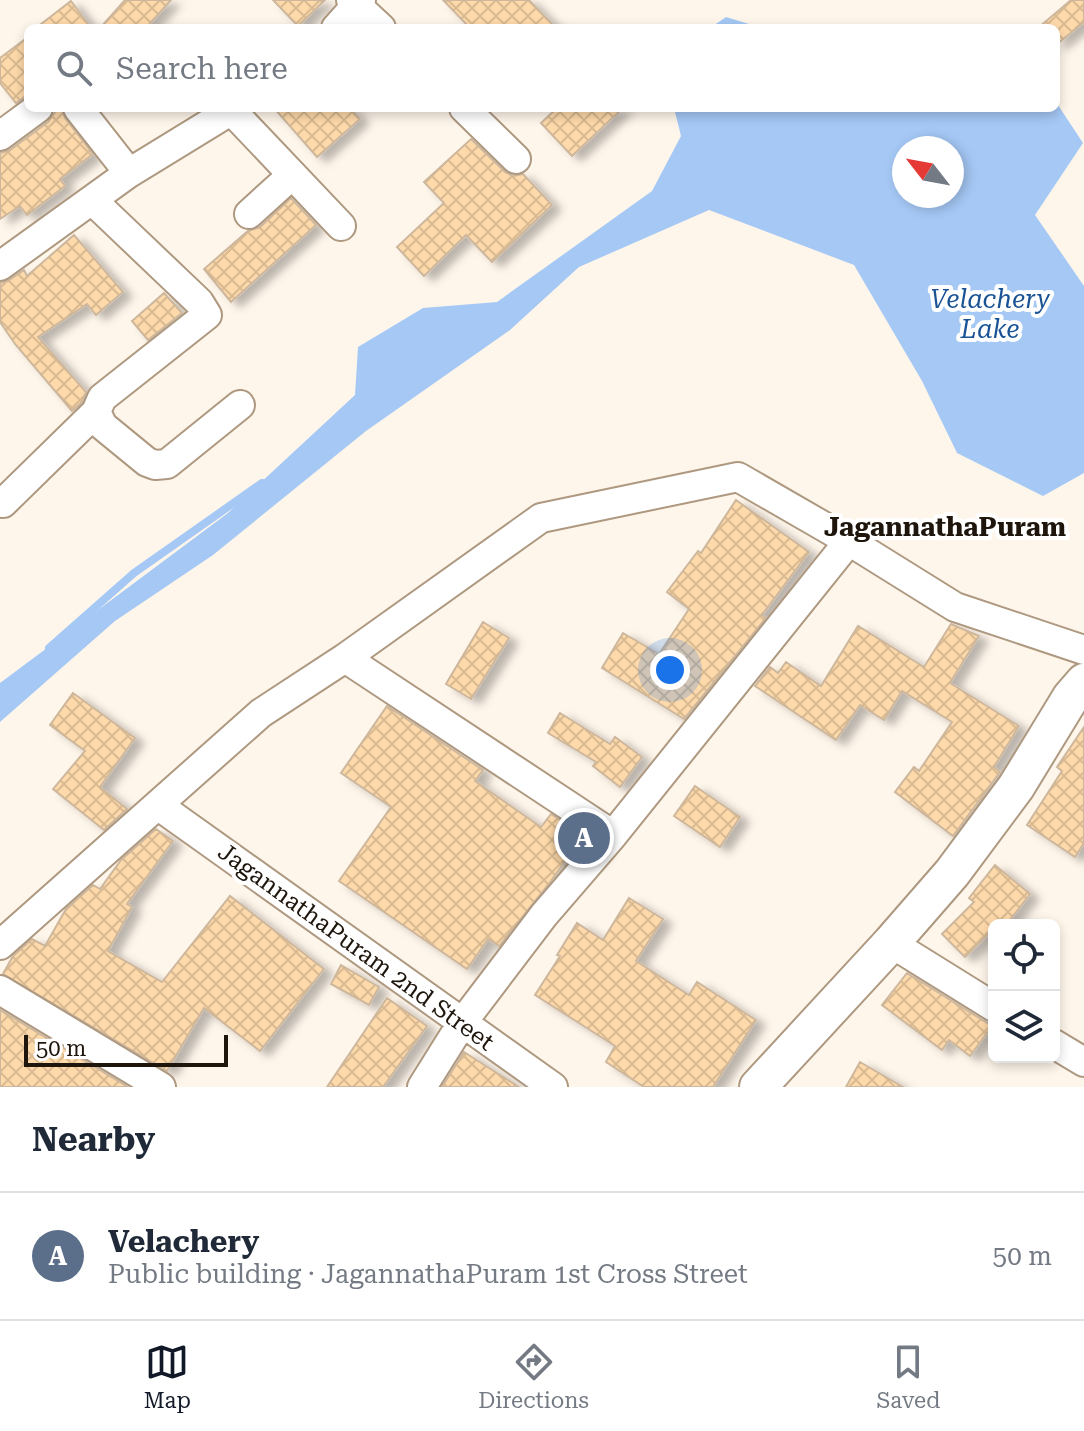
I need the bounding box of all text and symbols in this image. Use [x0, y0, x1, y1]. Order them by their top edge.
search box [24, 24, 1060, 112]
icon: search [52, 46, 96, 90]
text: Search here [116, 51, 288, 86]
north arrow [892, 136, 964, 208]
water label: Velachery Lake [930, 284, 1051, 344]
district label: JagannathaPuram [824, 512, 1066, 542]
your location [650, 650, 690, 690]
pin: A [558, 808, 610, 868]
street label: JagannathaPuram 2nd Street [213, 838, 499, 1056]
map controls [988, 919, 1060, 1063]
button: locate [988, 919, 1060, 991]
button: layers [988, 991, 1060, 1063]
scale bar [24, 1031, 228, 1067]
text: 50 m [36, 1036, 86, 1061]
text: Nearby [32, 1119, 155, 1159]
text: Velachery [108, 1224, 259, 1259]
text: A [49, 1241, 67, 1271]
text: 50 m [993, 1241, 1052, 1271]
text: Public building · JagannathaPuram 1st Cross Street [108, 1259, 748, 1289]
tab: Map [144, 1340, 191, 1413]
tab: Directions [478, 1340, 589, 1413]
tab: Saved [876, 1340, 940, 1413]

